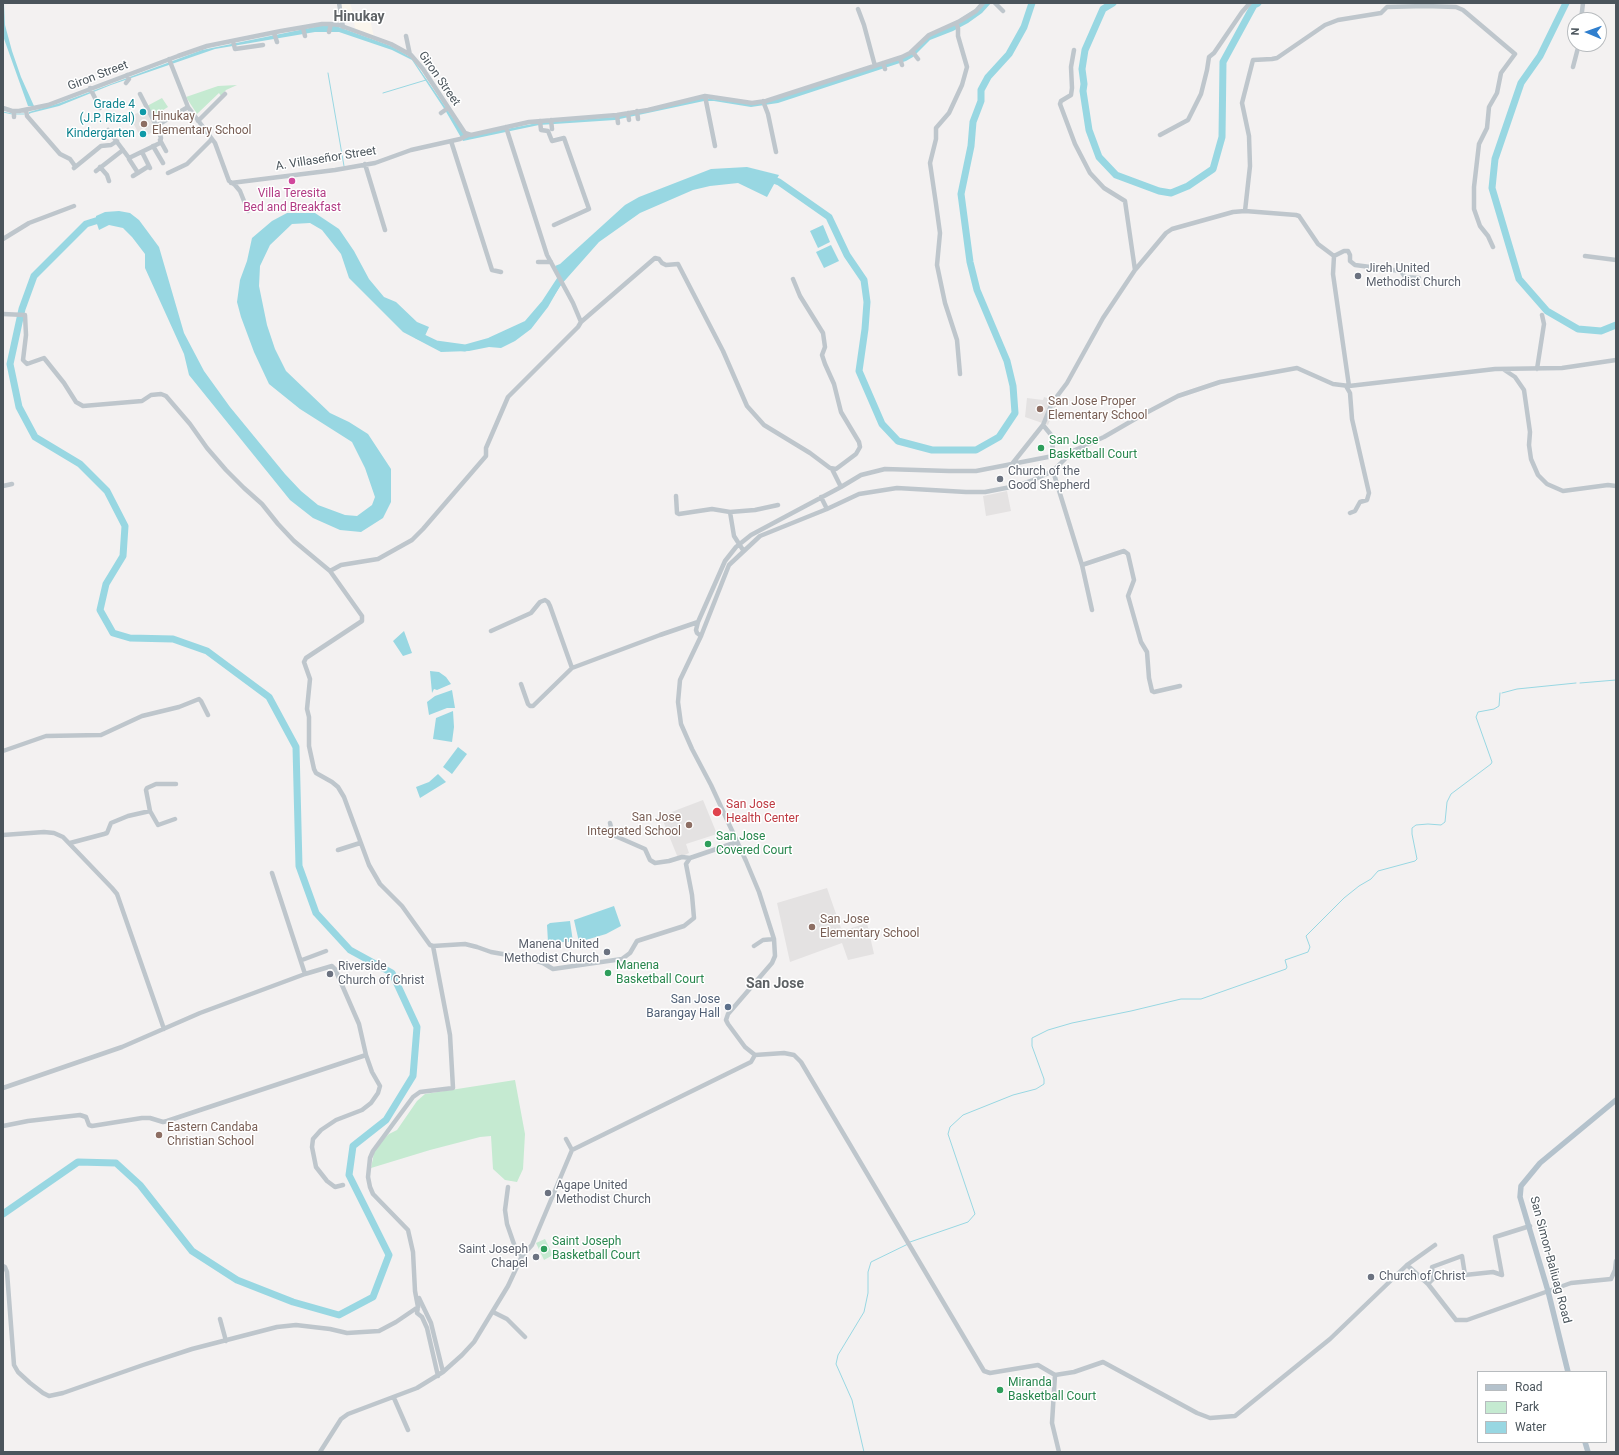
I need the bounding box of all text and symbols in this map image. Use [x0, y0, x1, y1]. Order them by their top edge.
district label: Hinukay [333, 9, 385, 25]
north arrow [1567, 12, 1607, 52]
text: N [1569, 27, 1582, 36]
street label: Giron Street [415, 49, 463, 109]
street label: Giron Street [66, 58, 130, 94]
place label: Grade 4 (J.P. Rizal) [79, 98, 135, 126]
marker: Grade 4 (J.P. Rizal) [138, 107, 148, 117]
place label: Hinukay Elementary School [152, 110, 252, 138]
marker: Hinukay Elementary School [139, 119, 149, 129]
place label: Kindergarten [66, 127, 135, 141]
marker: Kindergarten [138, 129, 148, 139]
street label: A. Villaseñor Street [275, 144, 377, 174]
marker: Villa Teresita Bed and Breakfast [287, 176, 297, 186]
place label: Villa Teresita Bed and Breakfast [243, 187, 341, 215]
place label: Jireh United Methodist Church [1366, 262, 1461, 290]
marker: Jireh United Methodist Church [1353, 271, 1363, 281]
place label: San Jose Proper Elementary School [1048, 395, 1148, 423]
marker: San Jose Proper Elementary School [1035, 404, 1045, 414]
place label: San Jose Basketball Court [1049, 434, 1137, 462]
marker: San Jose Basketball Court [1036, 443, 1046, 453]
place label: Church of the Good Shepherd [1008, 465, 1090, 493]
marker: Church of the Good Shepherd [995, 474, 1005, 484]
place label: San Jose Health Center [726, 798, 799, 826]
marker: San Jose Health Center [711, 806, 723, 818]
place label: San Jose Integrated School [587, 811, 681, 839]
marker: San Jose Integrated School [684, 820, 694, 830]
place label: San Jose Covered Court [716, 830, 792, 858]
marker: San Jose Covered Court [703, 839, 713, 849]
place label: San Jose Elementary School [820, 913, 920, 941]
marker: San Jose Elementary School [807, 922, 817, 932]
place label: Manena United Methodist Church [504, 938, 599, 966]
marker: Manena United Methodist Church [602, 947, 612, 957]
place label: Manena Basketball Court [616, 959, 704, 987]
place label: Riverside Church of Christ [338, 960, 424, 988]
marker: Manena Basketball Court [603, 968, 613, 978]
marker: Riverside Church of Christ [325, 969, 335, 979]
district label: San Jose [746, 976, 804, 992]
place label: San Jose Barangay Hall [646, 993, 720, 1021]
marker: San Jose Barangay Hall [723, 1002, 733, 1012]
place label: Eastern Candaba Christian School [167, 1121, 258, 1149]
marker: Eastern Candaba Christian School [154, 1130, 164, 1140]
place label: Agape United Methodist Church [556, 1179, 651, 1207]
marker: Agape United Methodist Church [543, 1188, 553, 1198]
street label: San Simon-Baliuag Road [1526, 1195, 1574, 1325]
place label: Saint Joseph Basketball Court [552, 1235, 640, 1263]
place label: Saint Joseph Chapel [459, 1243, 528, 1271]
marker: Saint Joseph Basketball Court [539, 1244, 549, 1254]
marker: Saint Joseph Chapel [531, 1252, 541, 1262]
place label: Church of Christ [1379, 1270, 1465, 1284]
marker: Church of Christ [1366, 1272, 1376, 1282]
legend [1477, 1371, 1607, 1443]
place label: Miranda Basketball Court [1008, 1376, 1096, 1404]
text: Road [1515, 1380, 1543, 1394]
marker: Miranda Basketball Court [995, 1385, 1005, 1395]
text: Park [1515, 1400, 1539, 1414]
text: Water [1515, 1420, 1546, 1434]

